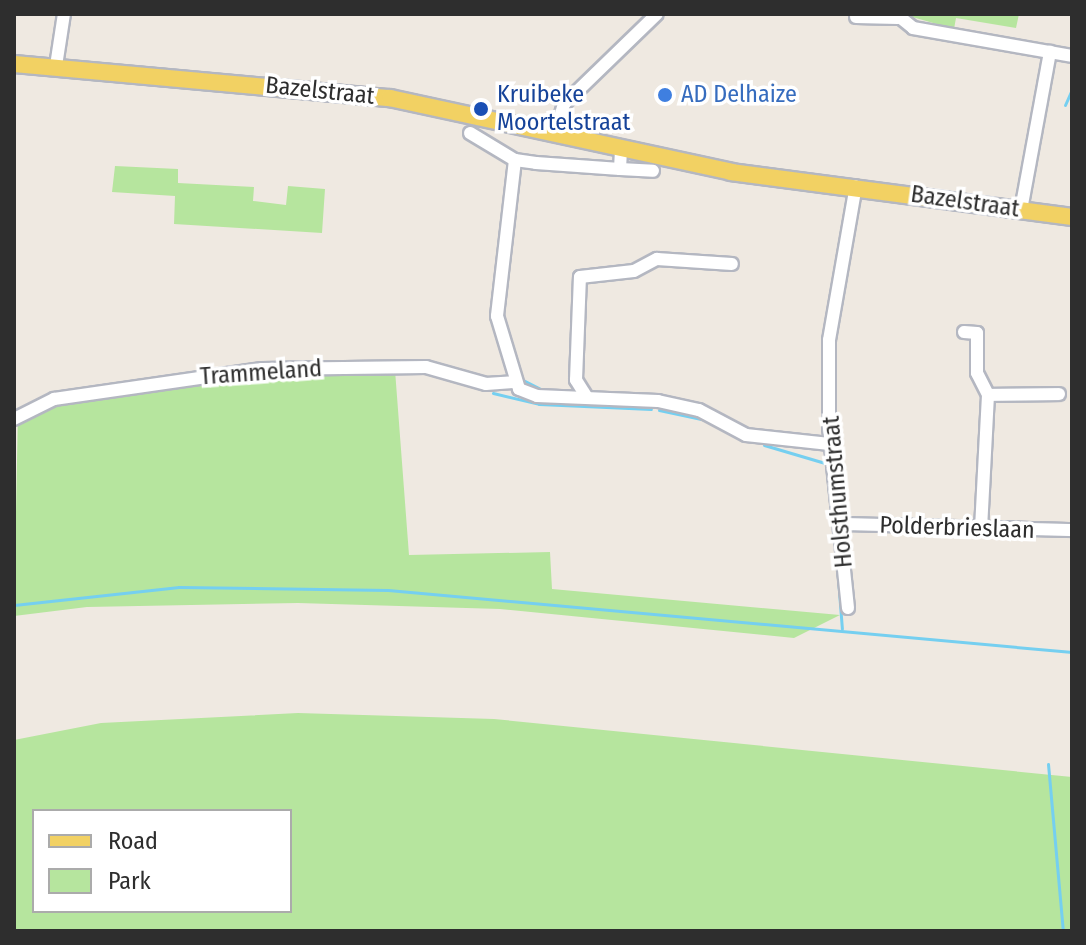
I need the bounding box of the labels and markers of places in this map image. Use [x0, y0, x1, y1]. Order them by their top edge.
place label: Kruibeke Moortelstraat [497, 81, 630, 137]
place label: AD Delhaize [681, 81, 797, 109]
marker: AD Delhaize [656, 86, 674, 104]
marker: Kruibeke Moortelstraat [472, 100, 490, 118]

